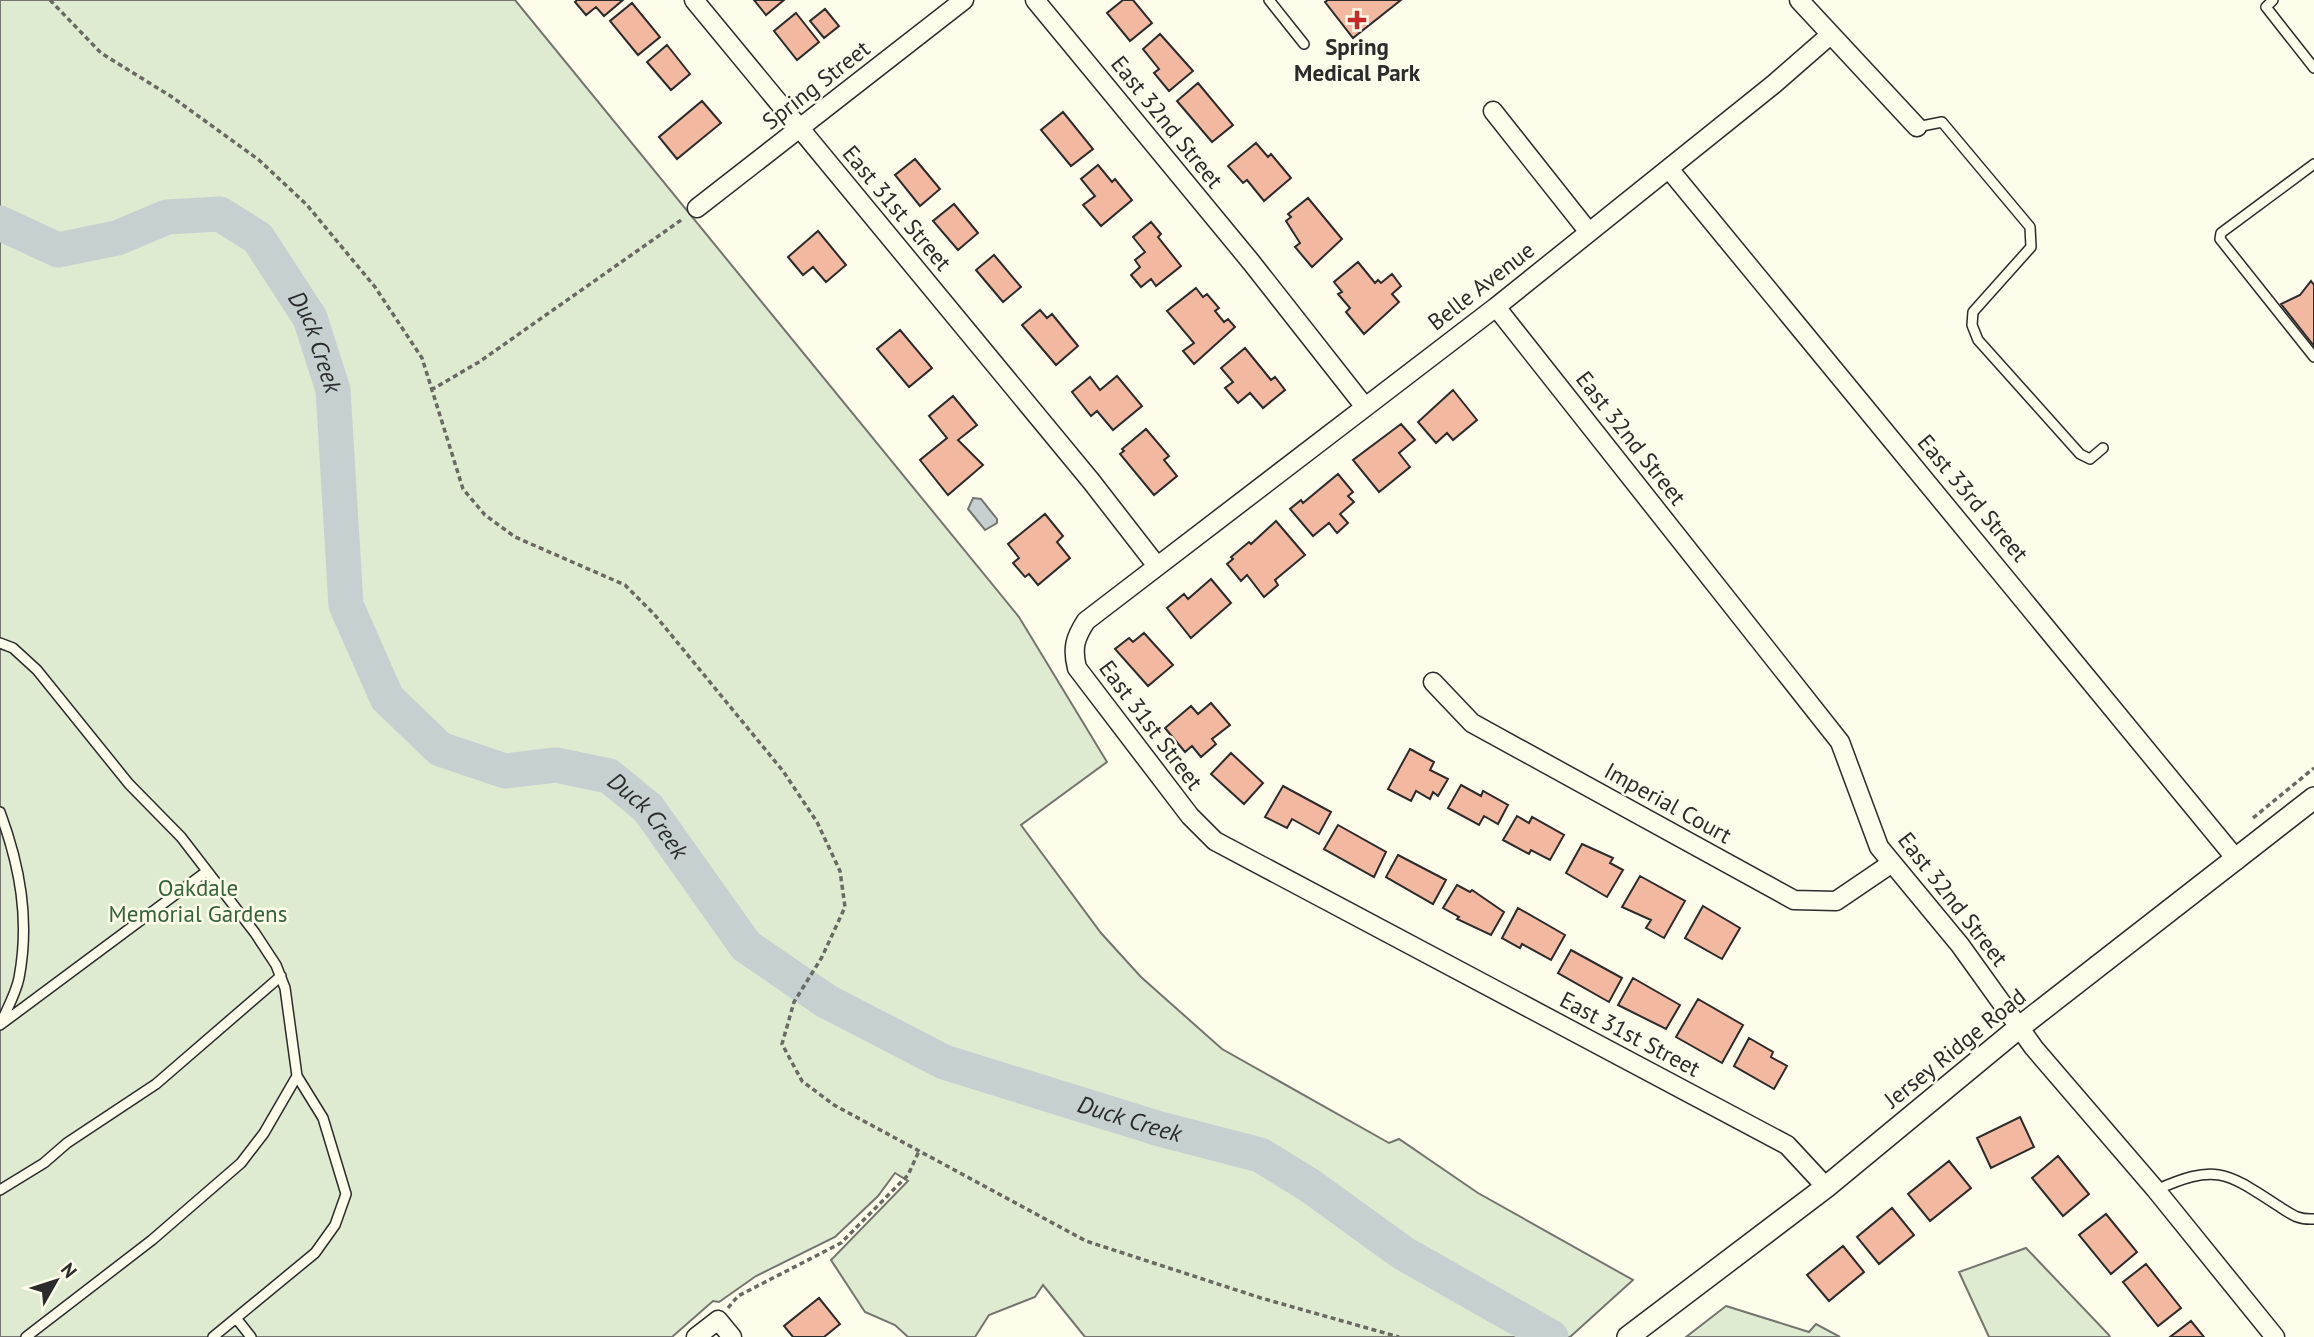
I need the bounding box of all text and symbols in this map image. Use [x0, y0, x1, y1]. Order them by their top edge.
marker: Spring Medical Park [1347, 10, 1367, 30]
place label: Spring Medical Park [1294, 32, 1421, 87]
street label: Spring Street [756, 34, 875, 136]
street label: East 32nd Street [1105, 50, 1230, 194]
street label: East 31st Street [837, 139, 958, 276]
street label: Belle Avenue [1422, 235, 1540, 336]
water label: Duck Creek [281, 285, 349, 398]
street label: East 32nd Street [1570, 365, 1693, 511]
street label: East 33rd Street [1912, 428, 2035, 567]
street label: East 31st Street [1093, 654, 1210, 795]
street label: Imperial Court [1600, 756, 1737, 850]
water label: Duck Creek [601, 765, 696, 866]
street label: East 32nd Street [1892, 826, 2015, 972]
park label: Oakdale Memorial Gardens [109, 873, 287, 928]
street label: Jersey Ridge Road [1877, 982, 2031, 1114]
street label: East 31st Street [1555, 984, 1706, 1083]
water label: Duck Creek [1074, 1088, 1186, 1149]
north arrow [21, 1246, 91, 1316]
text: N [56, 1258, 82, 1283]

